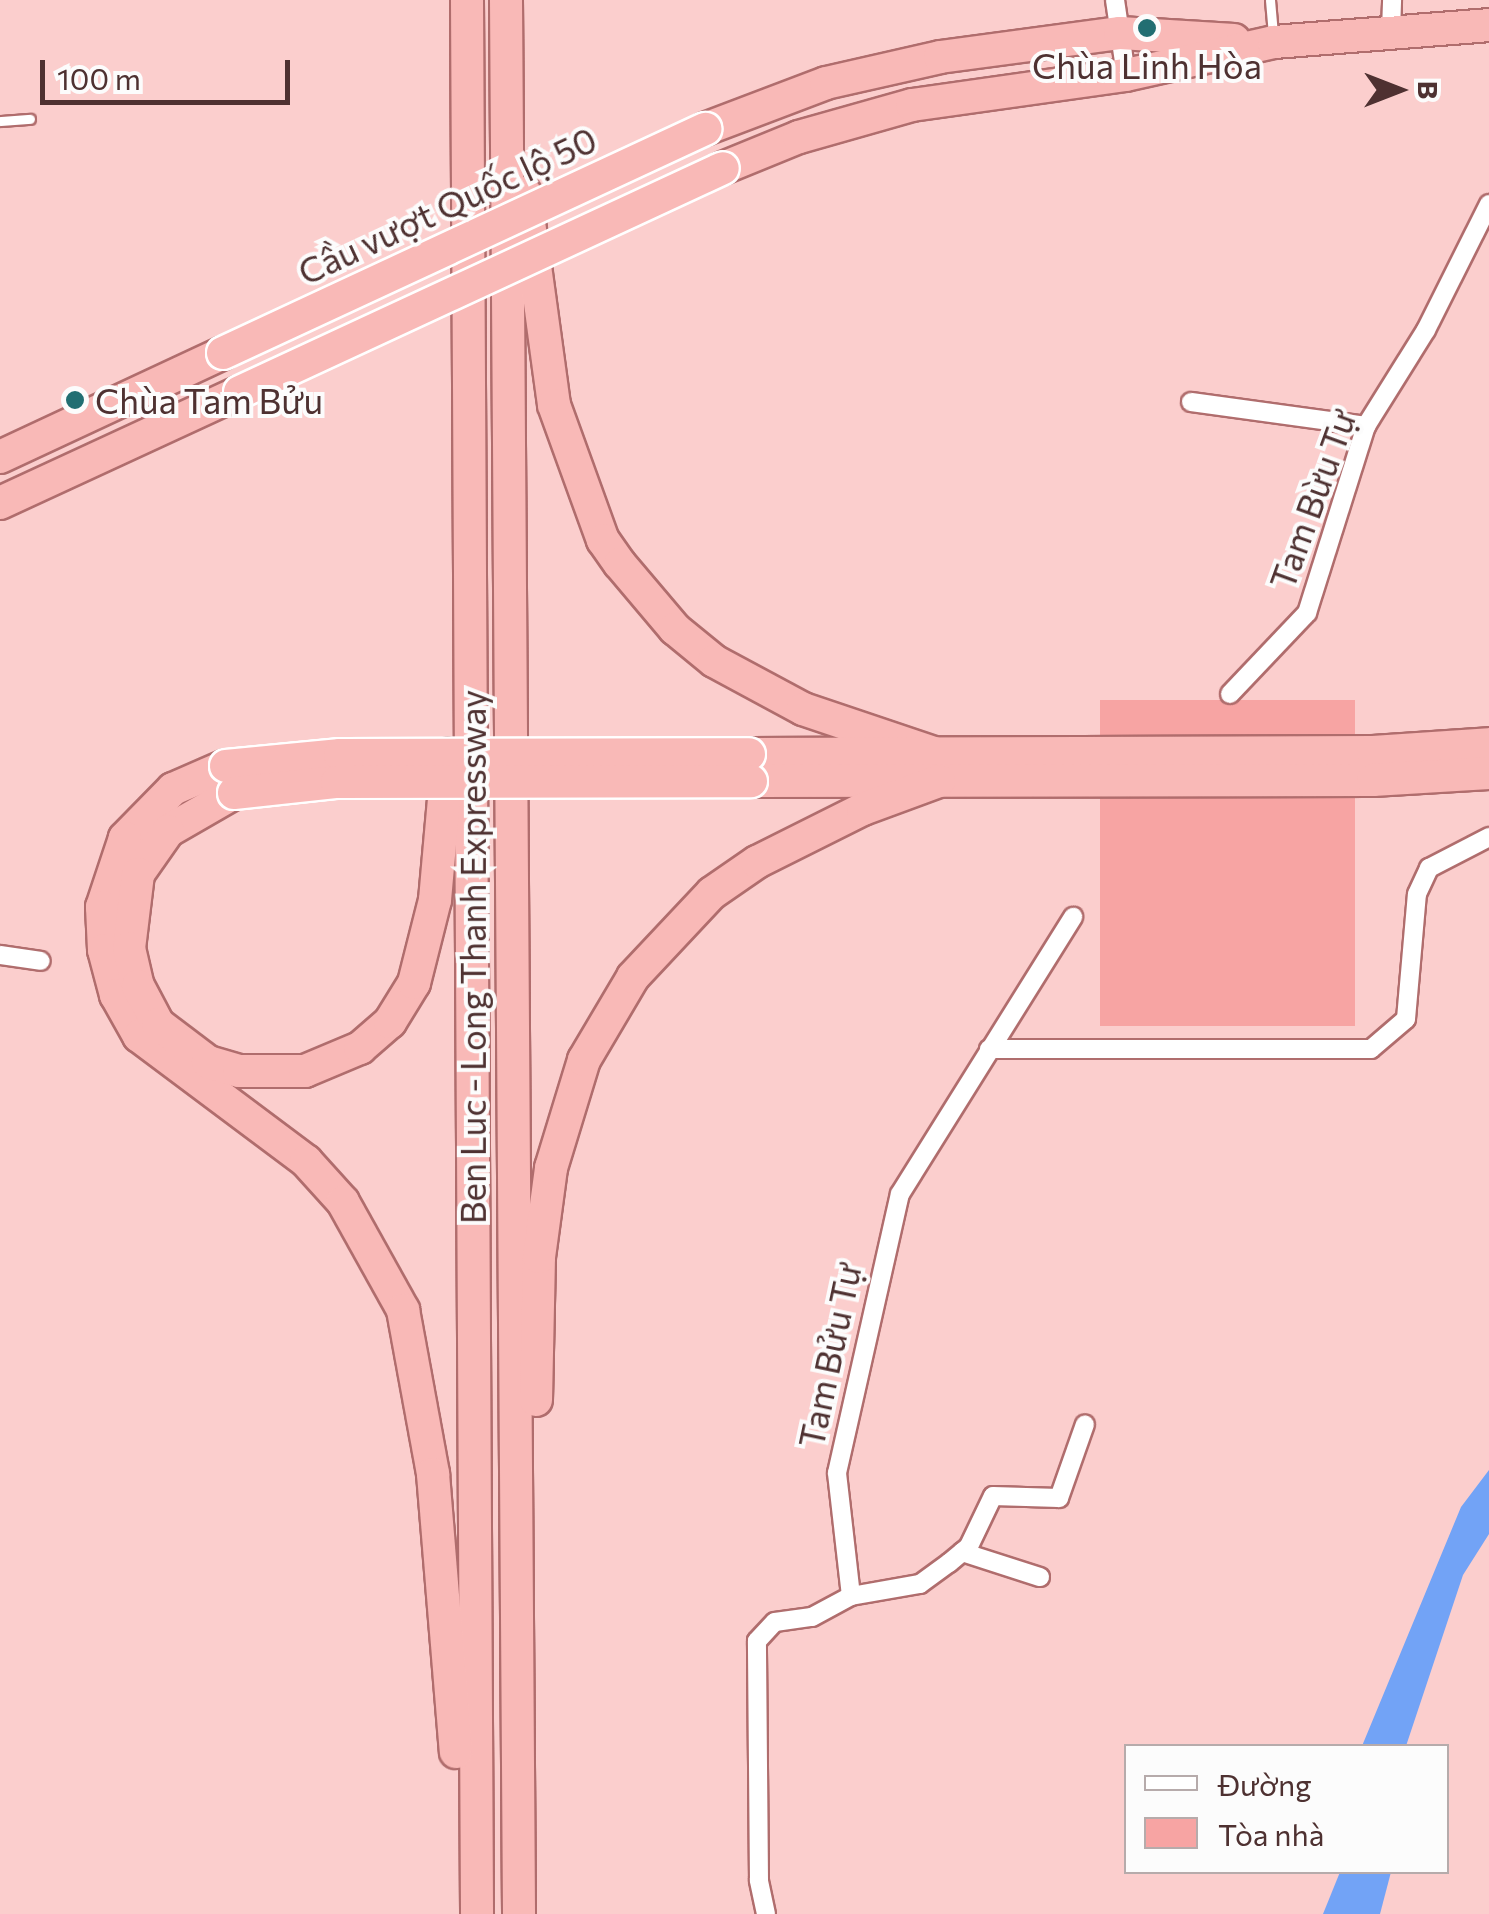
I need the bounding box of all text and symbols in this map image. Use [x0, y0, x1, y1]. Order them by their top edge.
marker: Chùa Linh Hòa [1136, 17, 1158, 39]
scale bar [45, 40, 295, 102]
north arrow [1349, 40, 1449, 140]
place label: Chùa Linh Hòa [1032, 44, 1262, 86]
text: 100 m [57, 59, 141, 96]
text: B [1412, 81, 1446, 99]
street label: Cầu vượt Quốc lộ 50 [291, 117, 603, 293]
place label: Chùa Tam Bửu [95, 379, 323, 421]
marker: Chùa Tam Bửu [64, 389, 86, 411]
street label: Tam Bừu Tự [1260, 404, 1364, 594]
street label: Ben Luc - Long Thanh Expressway [451, 690, 493, 1224]
street label: Tam Bửu Tự [789, 1259, 869, 1451]
legend [1124, 1744, 1449, 1874]
text: Đường [1218, 1765, 1312, 1802]
text: Tòa nhà [1218, 1815, 1324, 1852]

